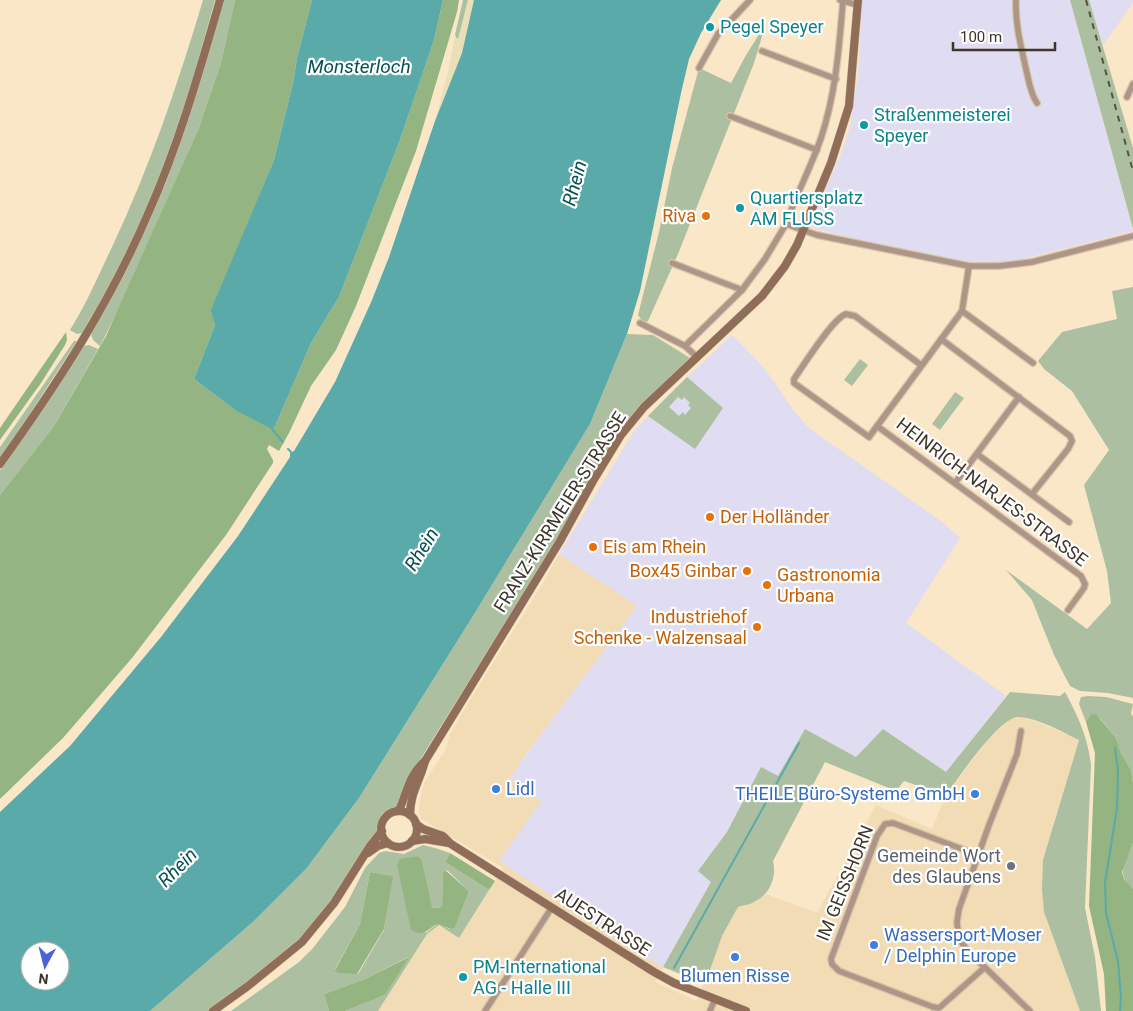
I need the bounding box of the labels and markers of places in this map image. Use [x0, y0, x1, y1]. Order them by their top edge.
place label: Pegel Speyer [720, 16, 824, 37]
marker: Pegel Speyer [704, 21, 716, 33]
place label: Straßenmeisterei Speyer [874, 104, 1011, 146]
marker: Straßenmeisterei Speyer [858, 119, 870, 131]
place label: Quartiersplatz AM FLUSS [750, 187, 863, 229]
marker: Quartiersplatz AM FLUSS [734, 202, 746, 214]
place label: Riva [662, 205, 696, 226]
marker: Riva [700, 210, 712, 222]
place label: Der Holländer [720, 506, 829, 527]
marker: Der Holländer [704, 511, 716, 523]
place label: Eis am Rhein [603, 536, 706, 557]
marker: Eis am Rhein [587, 541, 599, 553]
place label: Box45 Ginbar [630, 560, 737, 581]
place label: Gastronomia Urbana [777, 564, 881, 606]
marker: Box45 Ginbar [741, 565, 753, 577]
marker: Gastronomia Urbana [761, 579, 773, 591]
place label: Industriehof Schenke - Walzensaal [574, 606, 748, 648]
marker: Industriehof Schenke - Walzensaal [751, 621, 763, 633]
place label: Lidl [506, 778, 535, 799]
marker: Lidl [490, 783, 502, 795]
place label: THEILE Büro-Systeme GmbH [735, 783, 965, 804]
marker: THEILE Büro-Systeme GmbH [969, 788, 981, 800]
place label: Gemeinde Wort des Glaubens [877, 845, 1001, 887]
marker: Gemeinde Wort des Glaubens [1005, 860, 1017, 872]
place label: Wassersport-Moser / Delphin Europe [884, 924, 1042, 966]
marker: Wassersport-Moser / Delphin Europe [868, 939, 880, 951]
marker: Blumen Risse [729, 951, 741, 963]
place label: PM-International AG - Halle III [473, 956, 606, 998]
place label: Blumen Risse [681, 965, 789, 986]
marker: PM-International AG - Halle III [457, 971, 469, 983]

